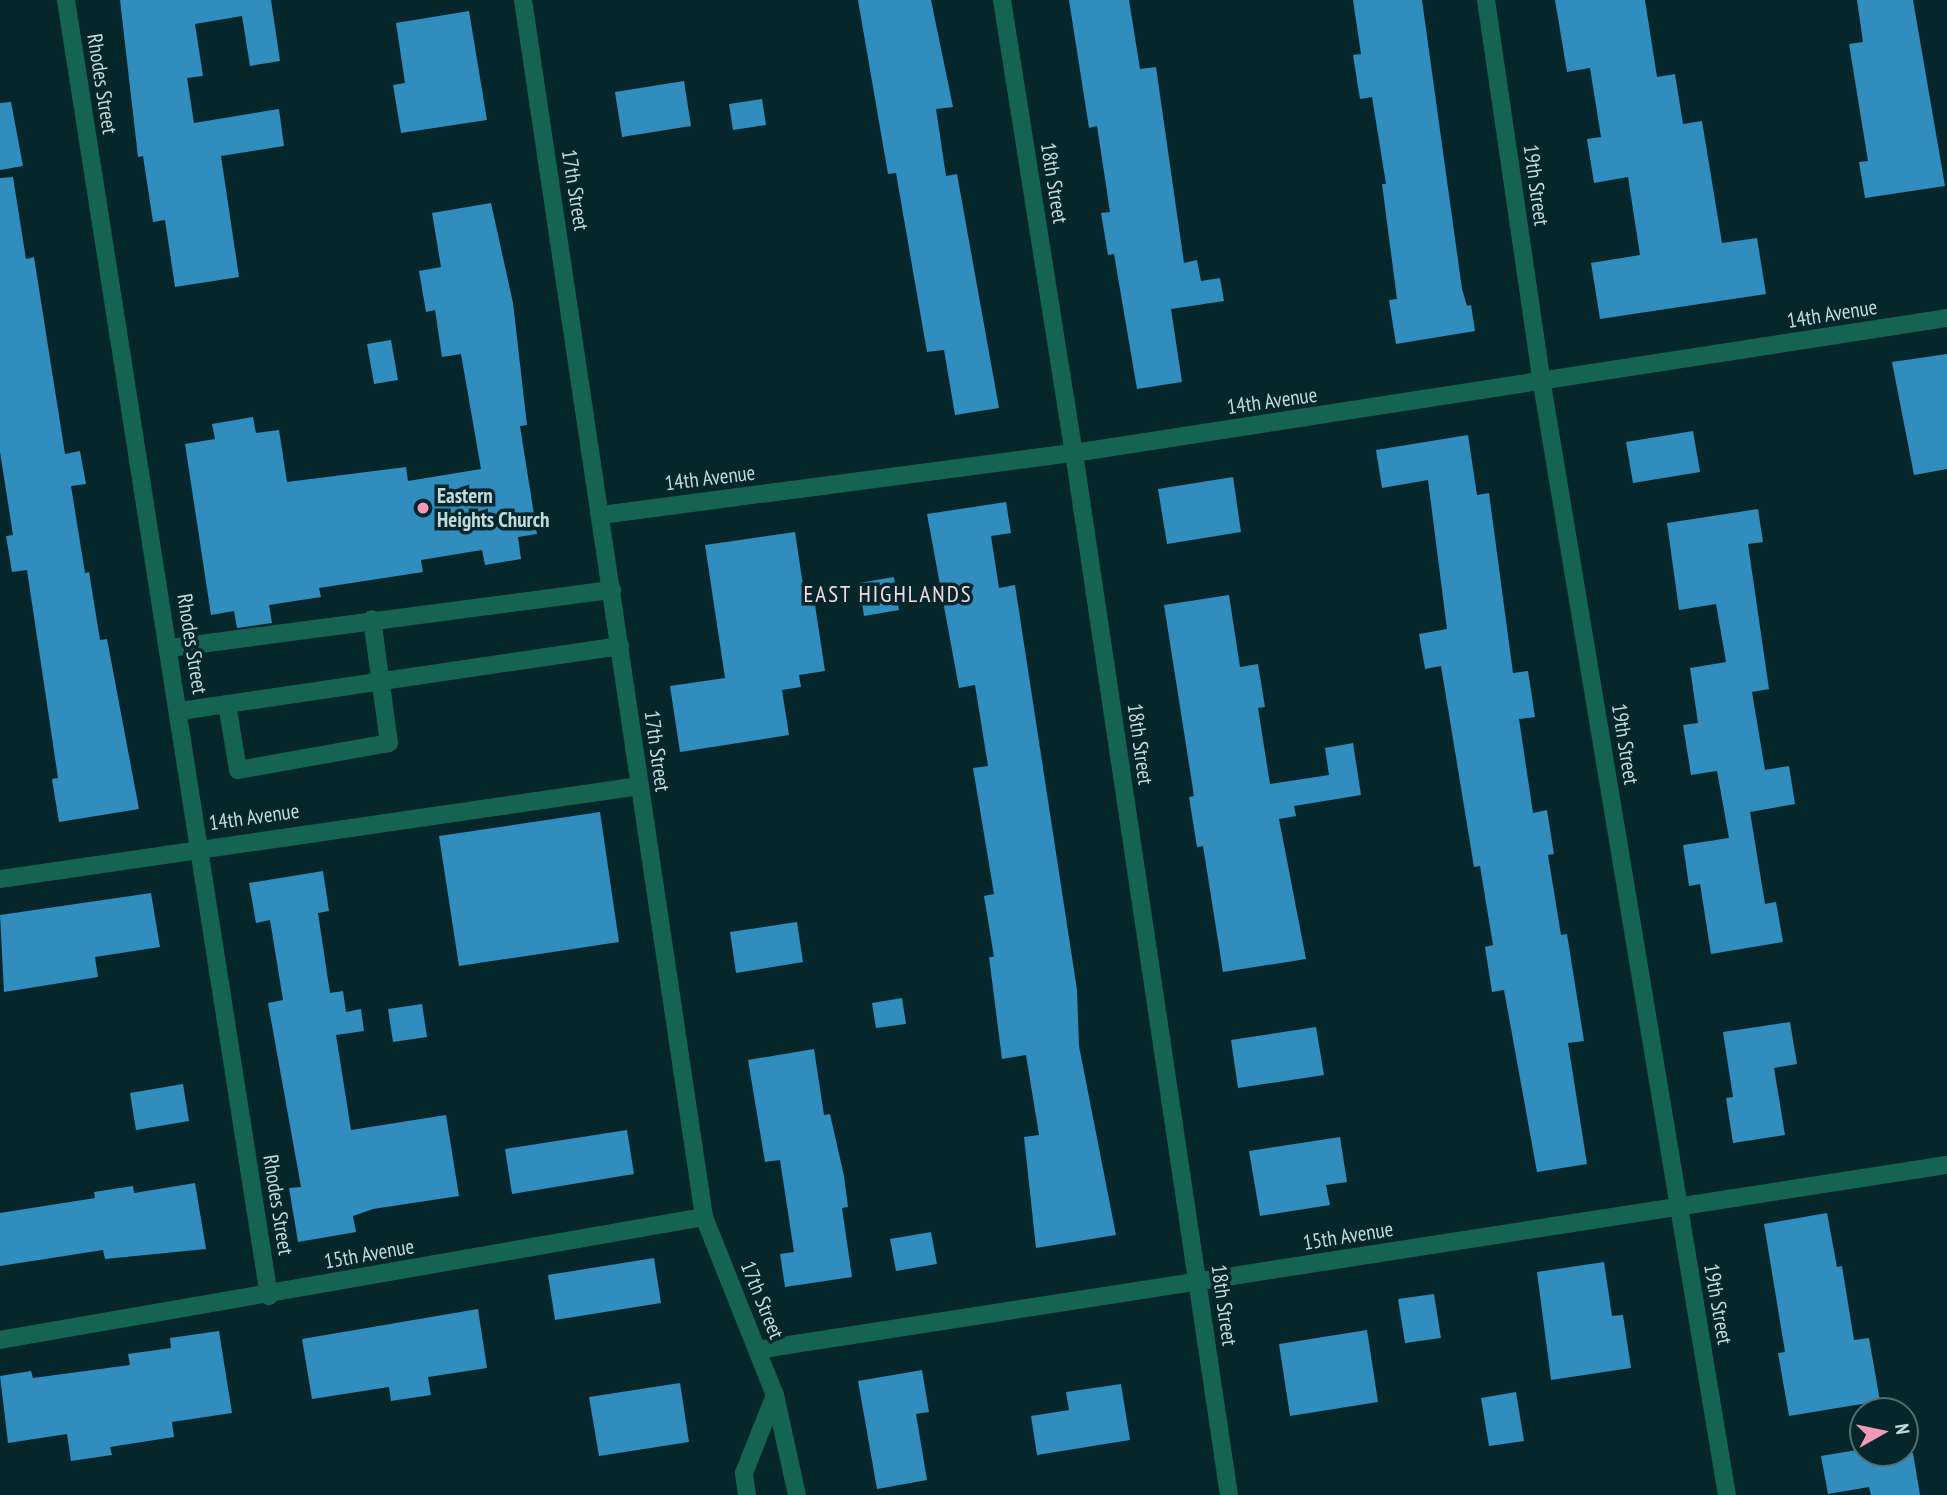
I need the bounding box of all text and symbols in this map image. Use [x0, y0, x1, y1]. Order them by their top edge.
street label: Rhodes Street [82, 32, 122, 136]
street label: 18th Street [1035, 141, 1073, 225]
street label: 19th Street [1518, 143, 1554, 227]
street label: 17th Street [556, 148, 594, 232]
street label: 14th Avenue [1785, 294, 1879, 334]
street label: 14th Avenue [1225, 382, 1319, 420]
street label: 14th Avenue [663, 460, 757, 496]
place label: Eastern Heights Church [437, 483, 550, 533]
marker: Eastern Heights Church [415, 500, 431, 516]
district label: EAST HIGHLANDS [805, 580, 971, 608]
street label: Rhodes Street [172, 592, 212, 696]
street label: 18th Street [1122, 702, 1158, 786]
street label: 19th Street [1606, 702, 1644, 786]
street label: 17th Street [639, 709, 675, 793]
street label: 14th Avenue [207, 798, 301, 836]
street label: Rhodes Street [258, 1153, 298, 1257]
street label: 15th Avenue [1301, 1216, 1395, 1256]
street label: 15th Avenue [322, 1234, 416, 1274]
street label: 17th Street [735, 1257, 789, 1343]
street label: 19th Street [1698, 1262, 1738, 1346]
street label: 18th Street [1206, 1263, 1242, 1347]
north arrow [1849, 1397, 1919, 1467]
text: N [1890, 1422, 1915, 1436]

